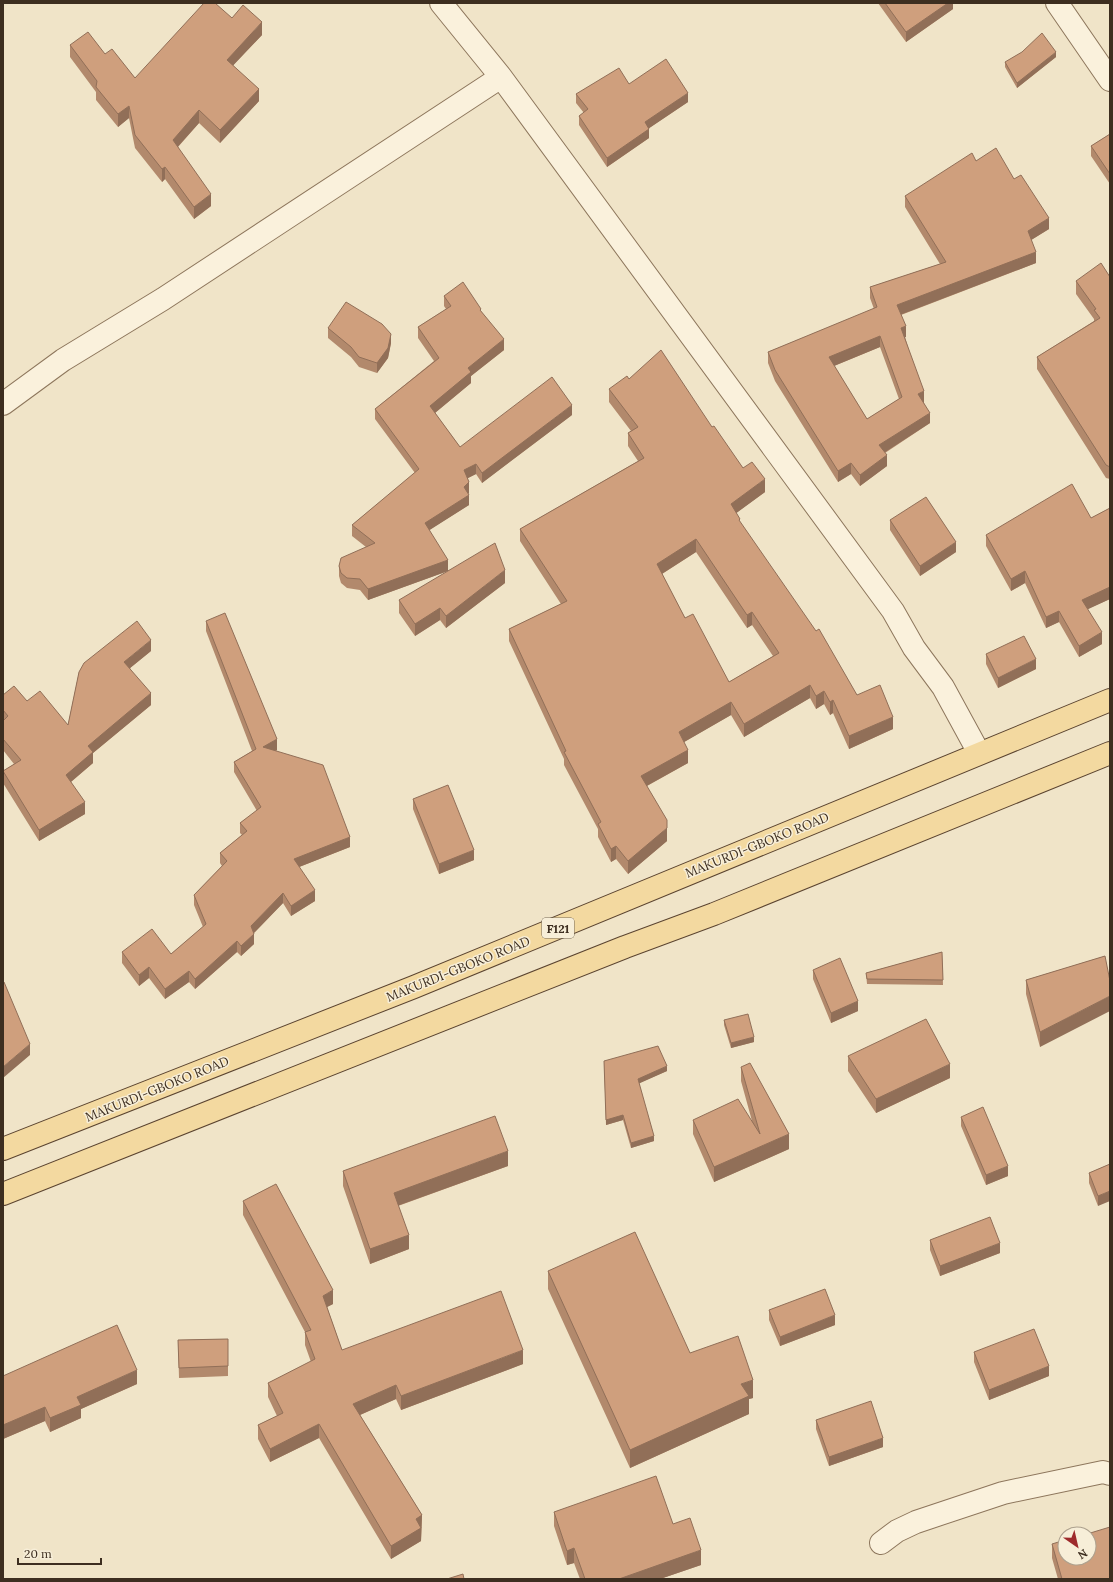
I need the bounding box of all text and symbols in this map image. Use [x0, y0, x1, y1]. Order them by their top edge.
street label: MAKURDI-GBOKO ROAD [683, 808, 832, 882]
road number: F121 [542, 918, 574, 938]
street label: MAKURDI-GBOKO ROAD [384, 932, 533, 1006]
street label: MAKURDI-GBOKO ROAD [83, 1052, 232, 1126]
north arrow [1057, 1526, 1097, 1566]
scale bar [18, 1540, 101, 1566]
text: 20 m [24, 1546, 52, 1561]
text: N [1075, 1546, 1090, 1563]

